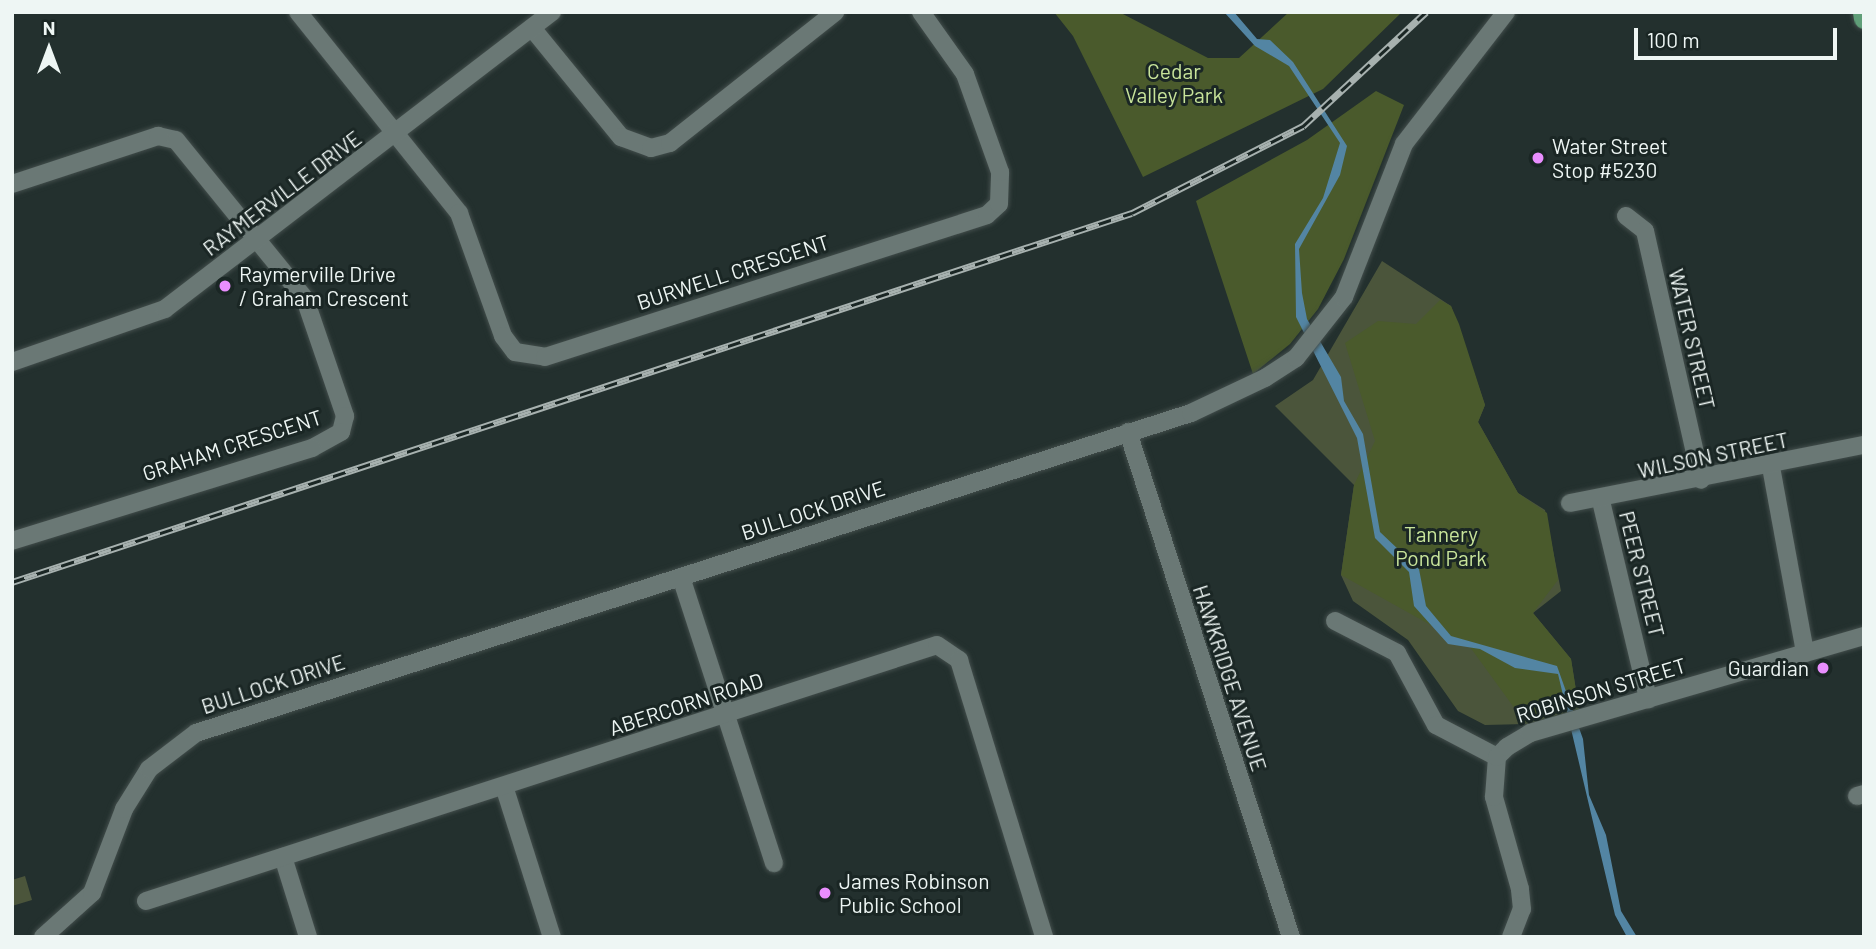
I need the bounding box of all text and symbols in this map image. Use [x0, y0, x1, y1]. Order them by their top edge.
north arrow [14, 14, 84, 84]
scale bar [1638, 14, 1841, 58]
text: N [43, 16, 55, 39]
text: 100 m [1647, 27, 1700, 52]
park label: Cedar Valley Park [1125, 58, 1223, 108]
street label: RAYMERVILLE DRIVE [198, 125, 366, 261]
place label: Water Street Stop #5230 [1552, 133, 1668, 183]
marker: Water Street Stop #5230 [1530, 150, 1546, 166]
street label: BURWELL CRESCENT [634, 229, 832, 315]
place label: Raymerville Drive / Graham Crescent [239, 261, 409, 311]
street label: WATER STREET [1664, 266, 1720, 412]
marker: Raymerville Drive / Graham Crescent [217, 278, 233, 294]
street label: GRAHAM CRESCENT [139, 404, 325, 486]
street label: WILSON STREET [1635, 427, 1791, 483]
street label: BULLOCK DRIVE [738, 475, 888, 545]
street label: PEER STREET [1614, 508, 1670, 640]
park label: Tannery Pond Park [1395, 521, 1487, 571]
street label: HAWKRIDGE AVENUE [1188, 582, 1272, 774]
street label: BULLOCK DRIVE [198, 649, 348, 719]
street label: ROBINSON STREET [1513, 652, 1689, 728]
place label: Guardian [1728, 655, 1809, 681]
marker: Guardian [1815, 660, 1831, 676]
street label: ABERCORN ROAD [606, 667, 766, 741]
place label: James Robinson Public School [839, 868, 990, 918]
marker: James Robinson Public School [817, 885, 833, 901]

